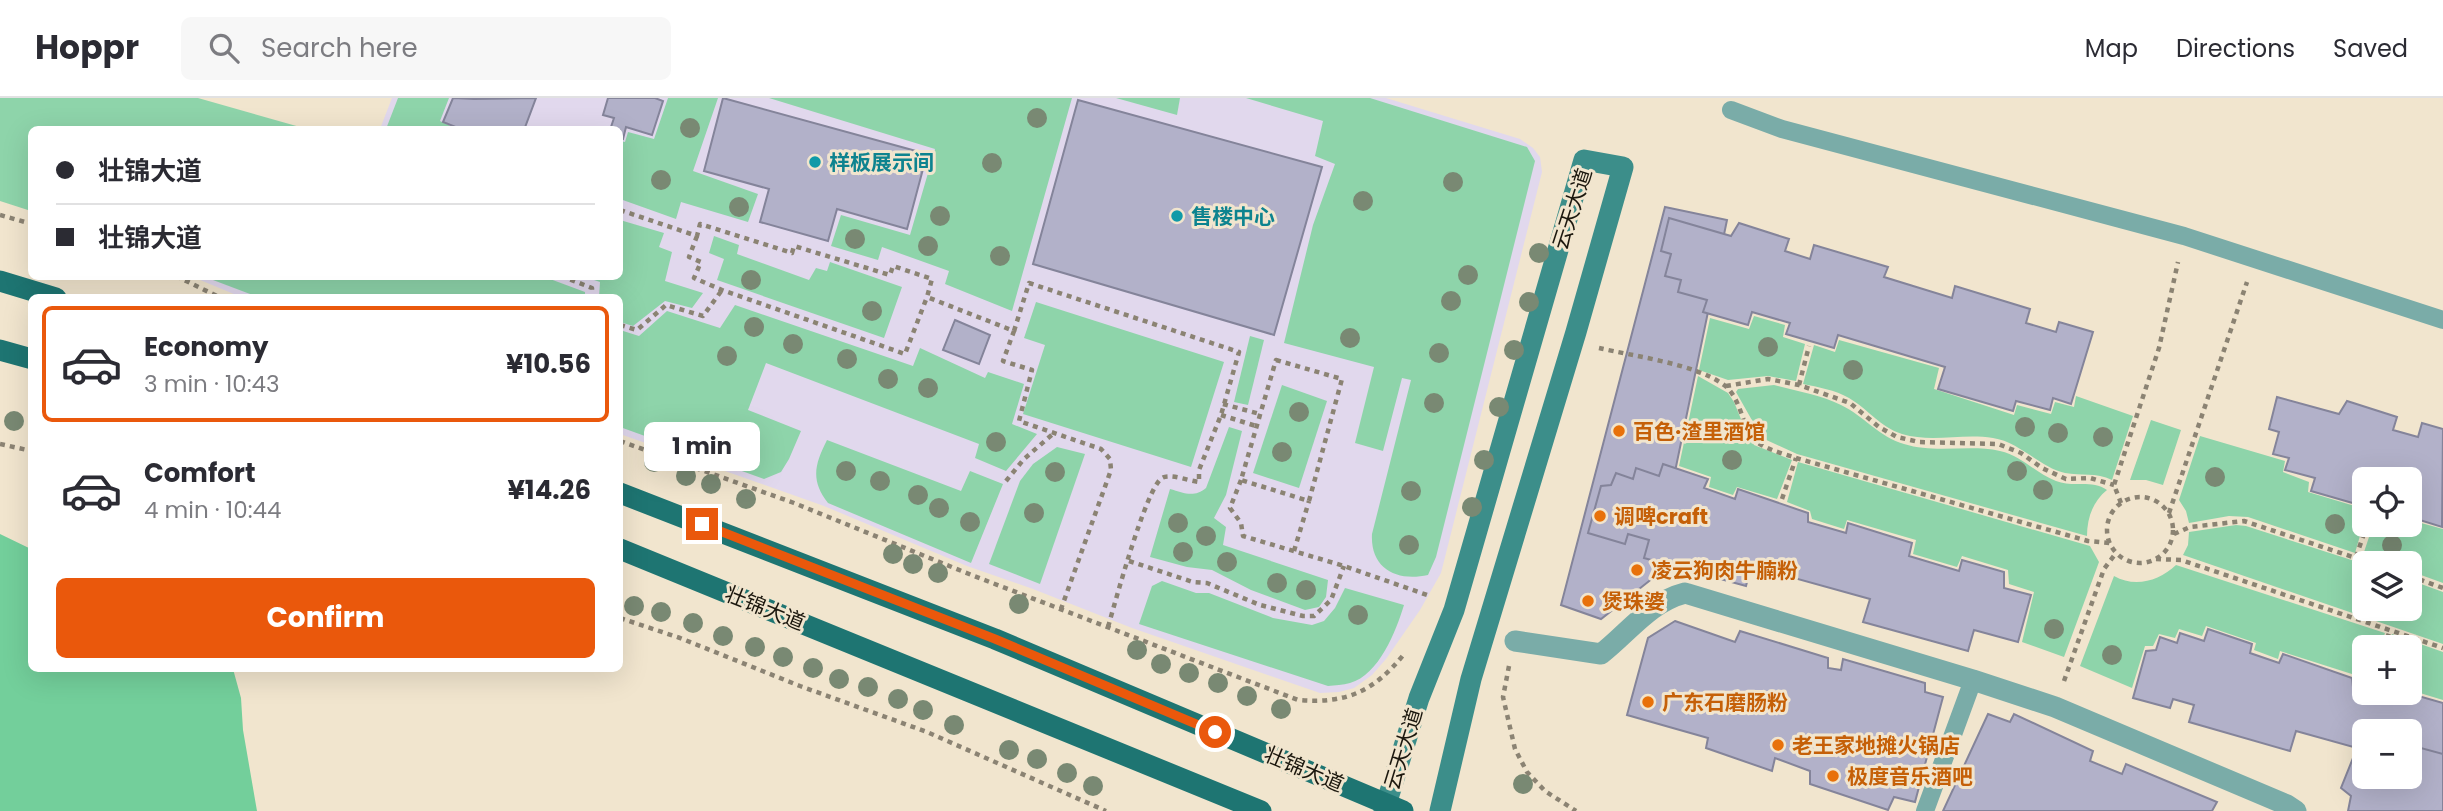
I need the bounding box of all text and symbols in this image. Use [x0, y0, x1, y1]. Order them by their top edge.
search box [181, 17, 671, 80]
text: Hoppr [35, 24, 139, 71]
icon: search [205, 29, 243, 67]
text: Search here [261, 30, 418, 66]
text: Map [2085, 32, 2138, 65]
text: Directions [2176, 32, 2295, 65]
text: Saved [2333, 32, 2408, 65]
place label: 样板展示间 [829, 148, 934, 177]
text: 壮锦大道 [98, 153, 202, 189]
marker: 样板展示间 [807, 154, 823, 170]
street label: 云天大道 [1545, 165, 1599, 253]
place label: 售楼中心 [1191, 202, 1275, 231]
marker: 售楼中心 [1169, 208, 1185, 224]
text: 壮锦大道 [98, 220, 202, 256]
text: Economy [144, 329, 268, 365]
icon: car [60, 333, 123, 396]
text: ¥10.56 [506, 346, 591, 382]
text: 3 min · 10:43 [144, 368, 280, 400]
place label: 百色·渣里酒馆 [1633, 417, 1765, 446]
callout: 1 min [644, 422, 760, 472]
marker: 百色·渣里酒馆 [1611, 423, 1627, 439]
text: 1 min [672, 430, 732, 462]
text: Comfort [144, 455, 256, 491]
icon: car [60, 459, 123, 522]
map controls [2352, 467, 2422, 789]
button: locate [2352, 467, 2422, 537]
text: ¥14.26 [507, 472, 591, 508]
text: 4 min · 10:44 [144, 494, 281, 526]
place label: 调啤craft [1614, 502, 1708, 531]
route end [686, 508, 718, 540]
marker: 调啤craft [1592, 508, 1608, 524]
button: layers [2352, 551, 2422, 621]
place label: 凌云狗肉牛腩粉 [1651, 556, 1798, 585]
marker: 凌云狗肉牛腩粉 [1629, 562, 1645, 578]
button: Confirm [56, 578, 595, 658]
street label: 壮锦大道 [721, 579, 809, 637]
place label: 煲珠婆 [1602, 587, 1665, 616]
marker: 煲珠婆 [1580, 593, 1596, 609]
button: + [2352, 635, 2422, 705]
place label: 广东石磨肠粉 [1662, 688, 1788, 717]
marker: 广东石磨肠粉 [1640, 694, 1656, 710]
street label: 云天大道 [1377, 705, 1429, 793]
route start [1199, 716, 1231, 748]
button: − [2352, 719, 2422, 789]
place label: 老王家地摊火锅店 [1792, 731, 1960, 760]
marker: 老王家地摊火锅店 [1770, 737, 1786, 753]
street label: 壮锦大道 [1260, 739, 1348, 799]
place label: 极度音乐酒吧 [1847, 762, 1973, 791]
marker: 极度音乐酒吧 [1825, 768, 1841, 784]

